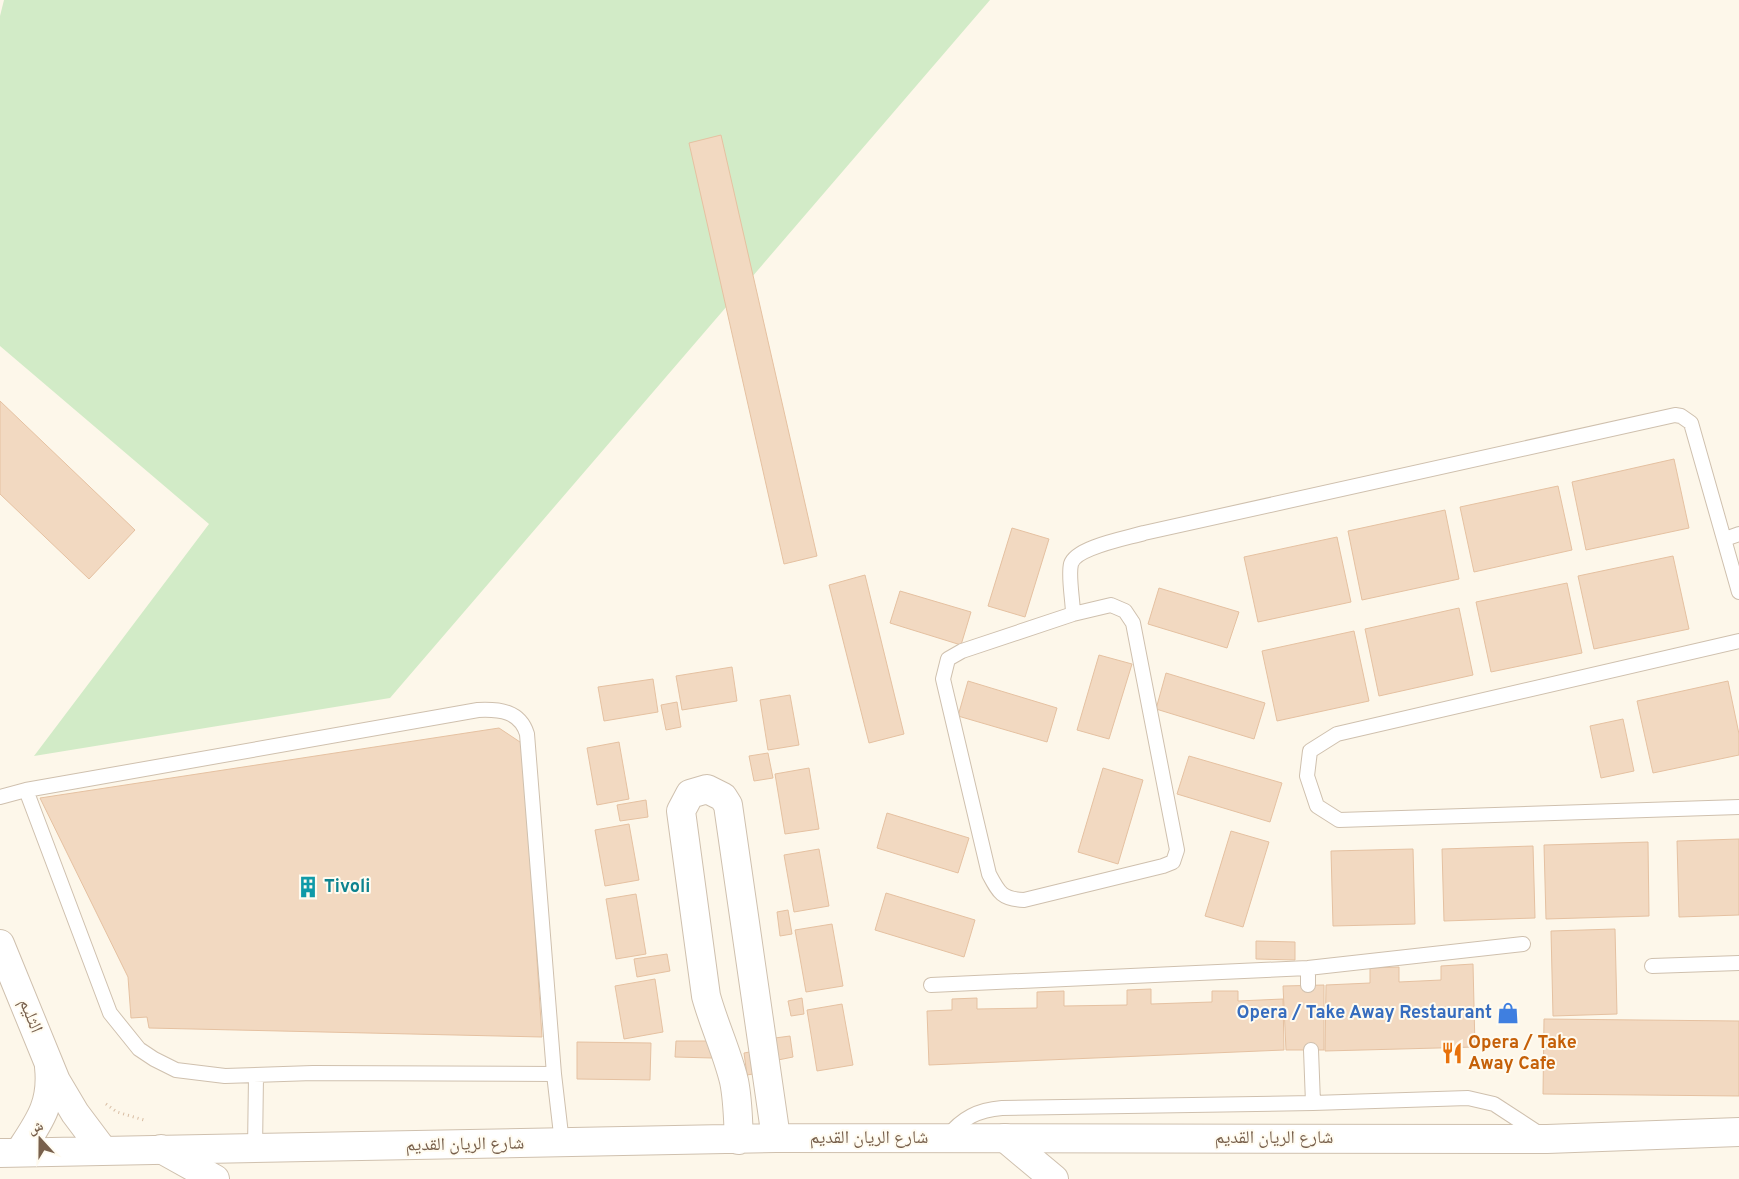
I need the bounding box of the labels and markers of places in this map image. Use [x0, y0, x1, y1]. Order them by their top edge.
building icon: Tivoli [295, 874, 321, 900]
place label: Tivoli [324, 876, 370, 899]
shop icon: Opera / Take Away Restaurant [1495, 1000, 1521, 1026]
place label: Opera / Take Away Restaurant [1236, 1002, 1492, 1025]
place label: Opera / Take Away Cafe [1468, 1032, 1577, 1076]
restaurant icon: Opera / Take Away Cafe [1439, 1040, 1465, 1066]

